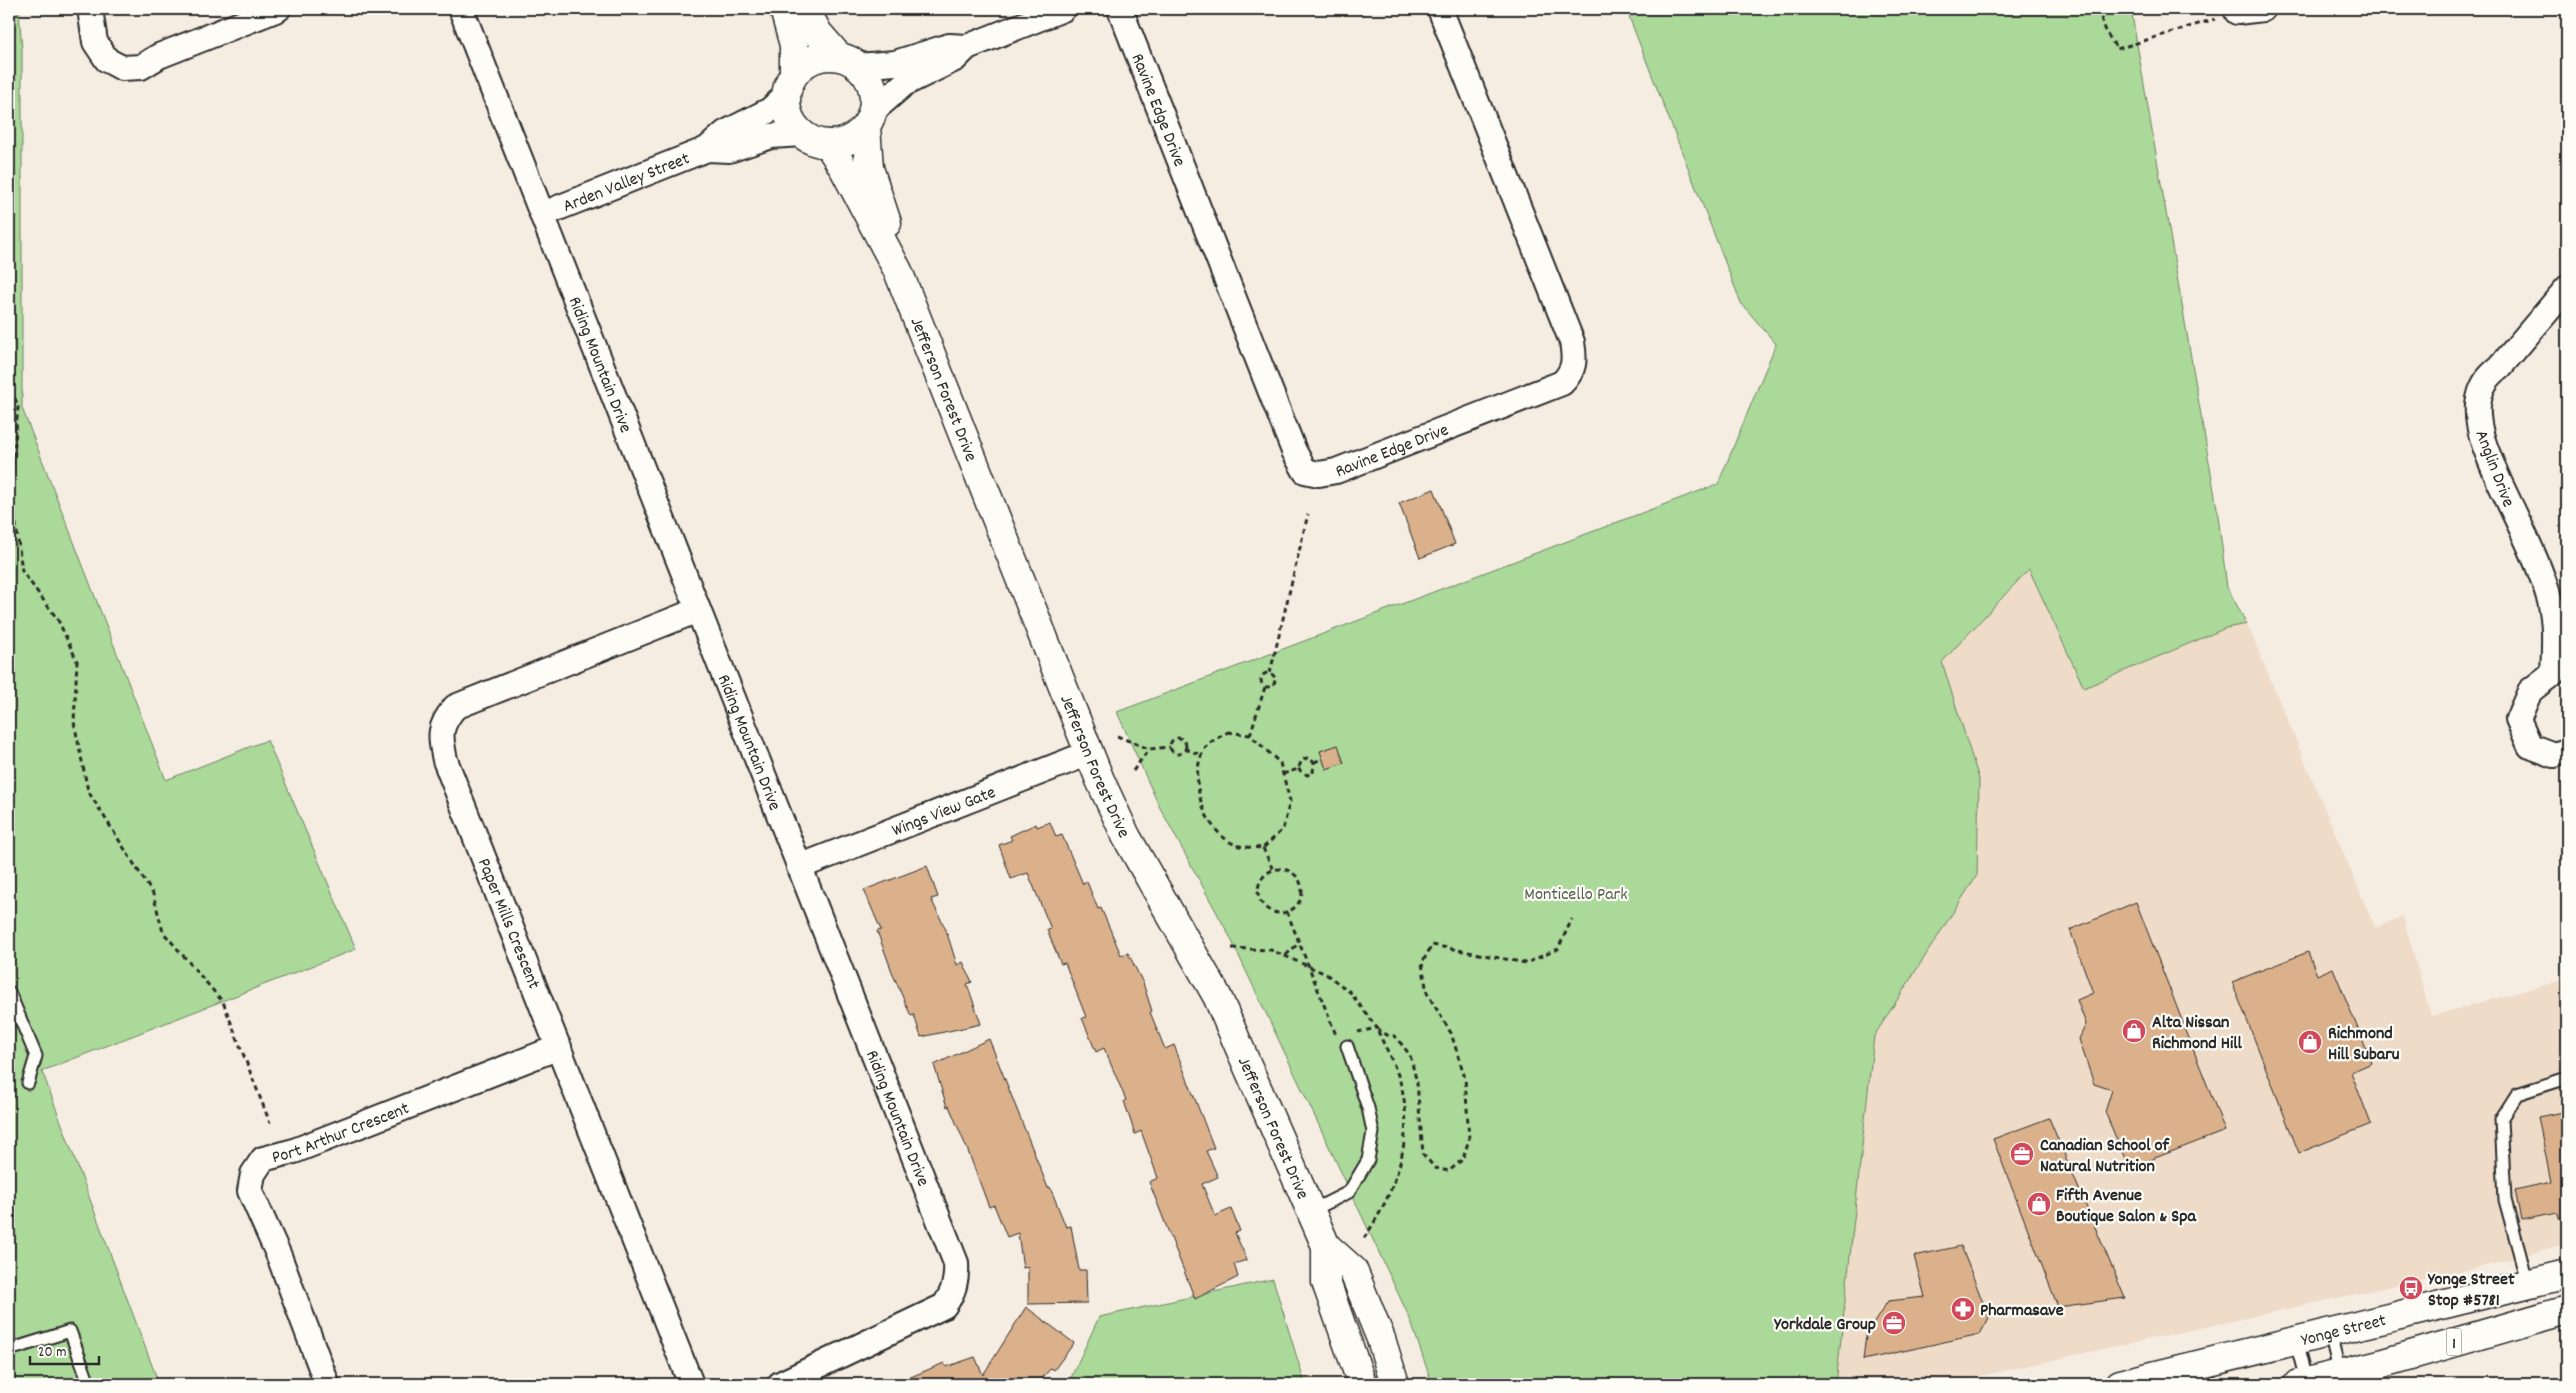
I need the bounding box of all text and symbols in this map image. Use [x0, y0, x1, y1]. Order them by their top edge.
street label: Ravine Edge Drive [1124, 50, 1191, 171]
street label: Arden Valley Street [560, 147, 694, 220]
street label: Riding Mountain Drive [561, 293, 637, 437]
street label: Jefferson Forest Drive [903, 314, 982, 466]
street label: Ravine Edge Drive [1332, 418, 1453, 485]
street label: Anglin Drive [2468, 427, 2520, 511]
street label: Riding Mountain Drive [710, 671, 786, 815]
street label: Jefferson Forest Drive [1052, 692, 1135, 842]
street label: Wings View Gate [889, 781, 1000, 844]
street label: Paper Mills Crescent [470, 855, 545, 993]
park label: Monticello Park [1524, 883, 1628, 908]
place label: Alta Nissan Richmond Hill [2152, 1011, 2243, 1057]
shop icon: Alta Nissan Richmond Hill [2121, 1018, 2147, 1044]
place label: Richmond Hill Subaru [2328, 1022, 2400, 1068]
shop icon: Richmond Hill Subaru [2297, 1029, 2323, 1055]
street label: Riding Mountain Drive [858, 1047, 935, 1190]
street label: Jefferson Forest Drive [1230, 1053, 1314, 1204]
street label: Port Arthur Crescent [270, 1097, 414, 1171]
place label: Canadian School of Natural Nutrition [2040, 1134, 2171, 1180]
office icon: Canadian School of Natural Nutrition [2009, 1141, 2035, 1167]
place label: Fifth Avenue Boutique Salon & Spa [2056, 1184, 2196, 1230]
shop icon: Fifth Avenue Boutique Salon & Spa [2026, 1191, 2052, 1217]
place label: Yonge Street Stop #5781 [2427, 1268, 2515, 1314]
bus stop icon: Yonge Street Stop #5781 [2398, 1275, 2424, 1301]
pharmacy icon: Pharmasave [1950, 1296, 1976, 1322]
place label: Pharmasave [1980, 1299, 2064, 1324]
street label: Yonge Street [2299, 1309, 2389, 1354]
office icon: Yorkdale Group [1881, 1310, 1907, 1336]
place label: Yorkdale Group [1773, 1313, 1876, 1338]
road number: 1 [2446, 1328, 2462, 1355]
scale bar [30, 1333, 99, 1365]
text: 20 m [38, 1342, 66, 1364]

